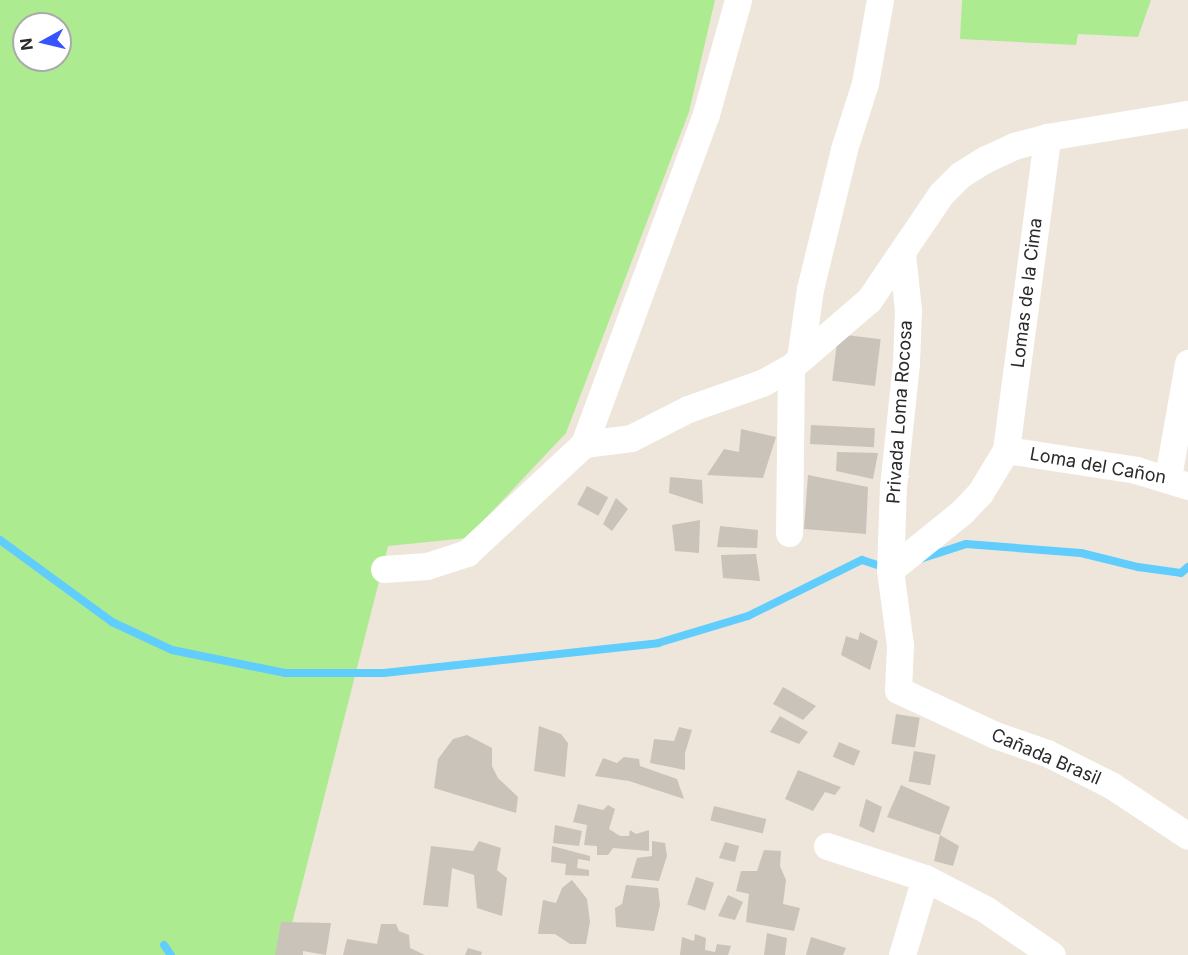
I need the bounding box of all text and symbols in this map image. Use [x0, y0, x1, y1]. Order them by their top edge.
north arrow [12, 12, 72, 72]
text: N [15, 37, 37, 52]
street label: Lomas de la Cima [1007, 217, 1047, 369]
street label: Privada Loma Rocosa [883, 319, 917, 505]
street label: Loma del Cañon [1028, 443, 1168, 489]
street label: Cañada Brasil [988, 724, 1104, 790]

